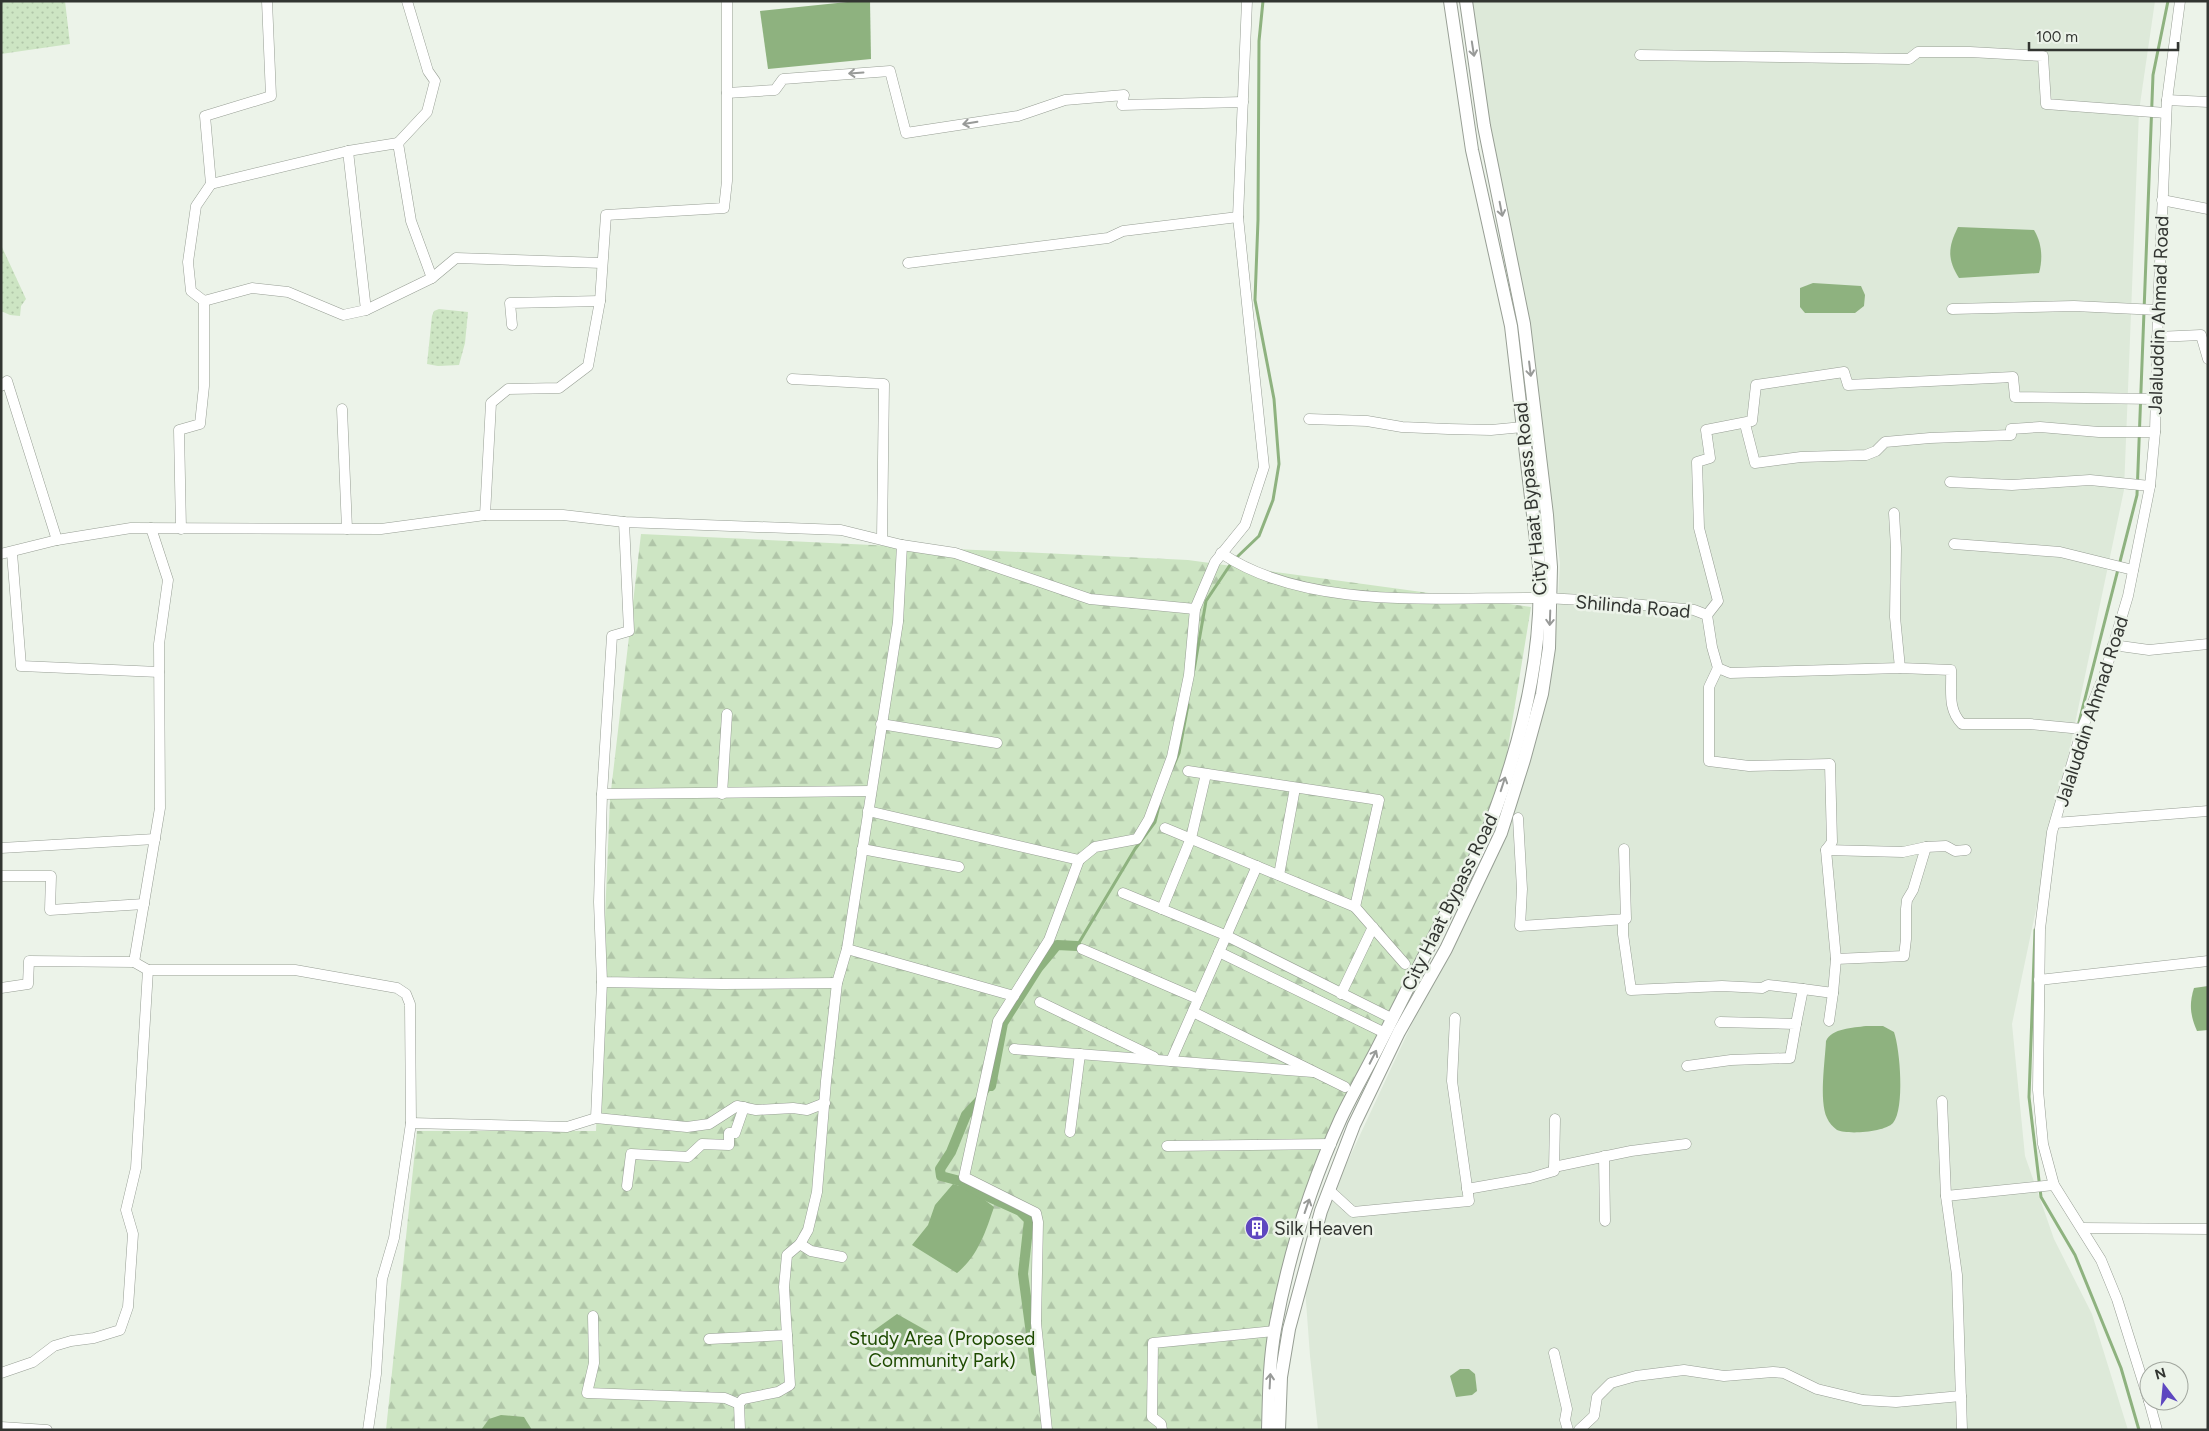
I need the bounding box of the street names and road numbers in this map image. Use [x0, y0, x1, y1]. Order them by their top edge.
street label: Jalaluddin Ahmad Road [2144, 215, 2173, 415]
street label: City Haat Bypass Road [1509, 401, 1552, 597]
street label: Shilinda Road [1575, 590, 1691, 623]
street label: Jalaluddin Ahmad Road [2050, 613, 2133, 809]
street label: City Haat Bypass Road [1397, 810, 1502, 995]

